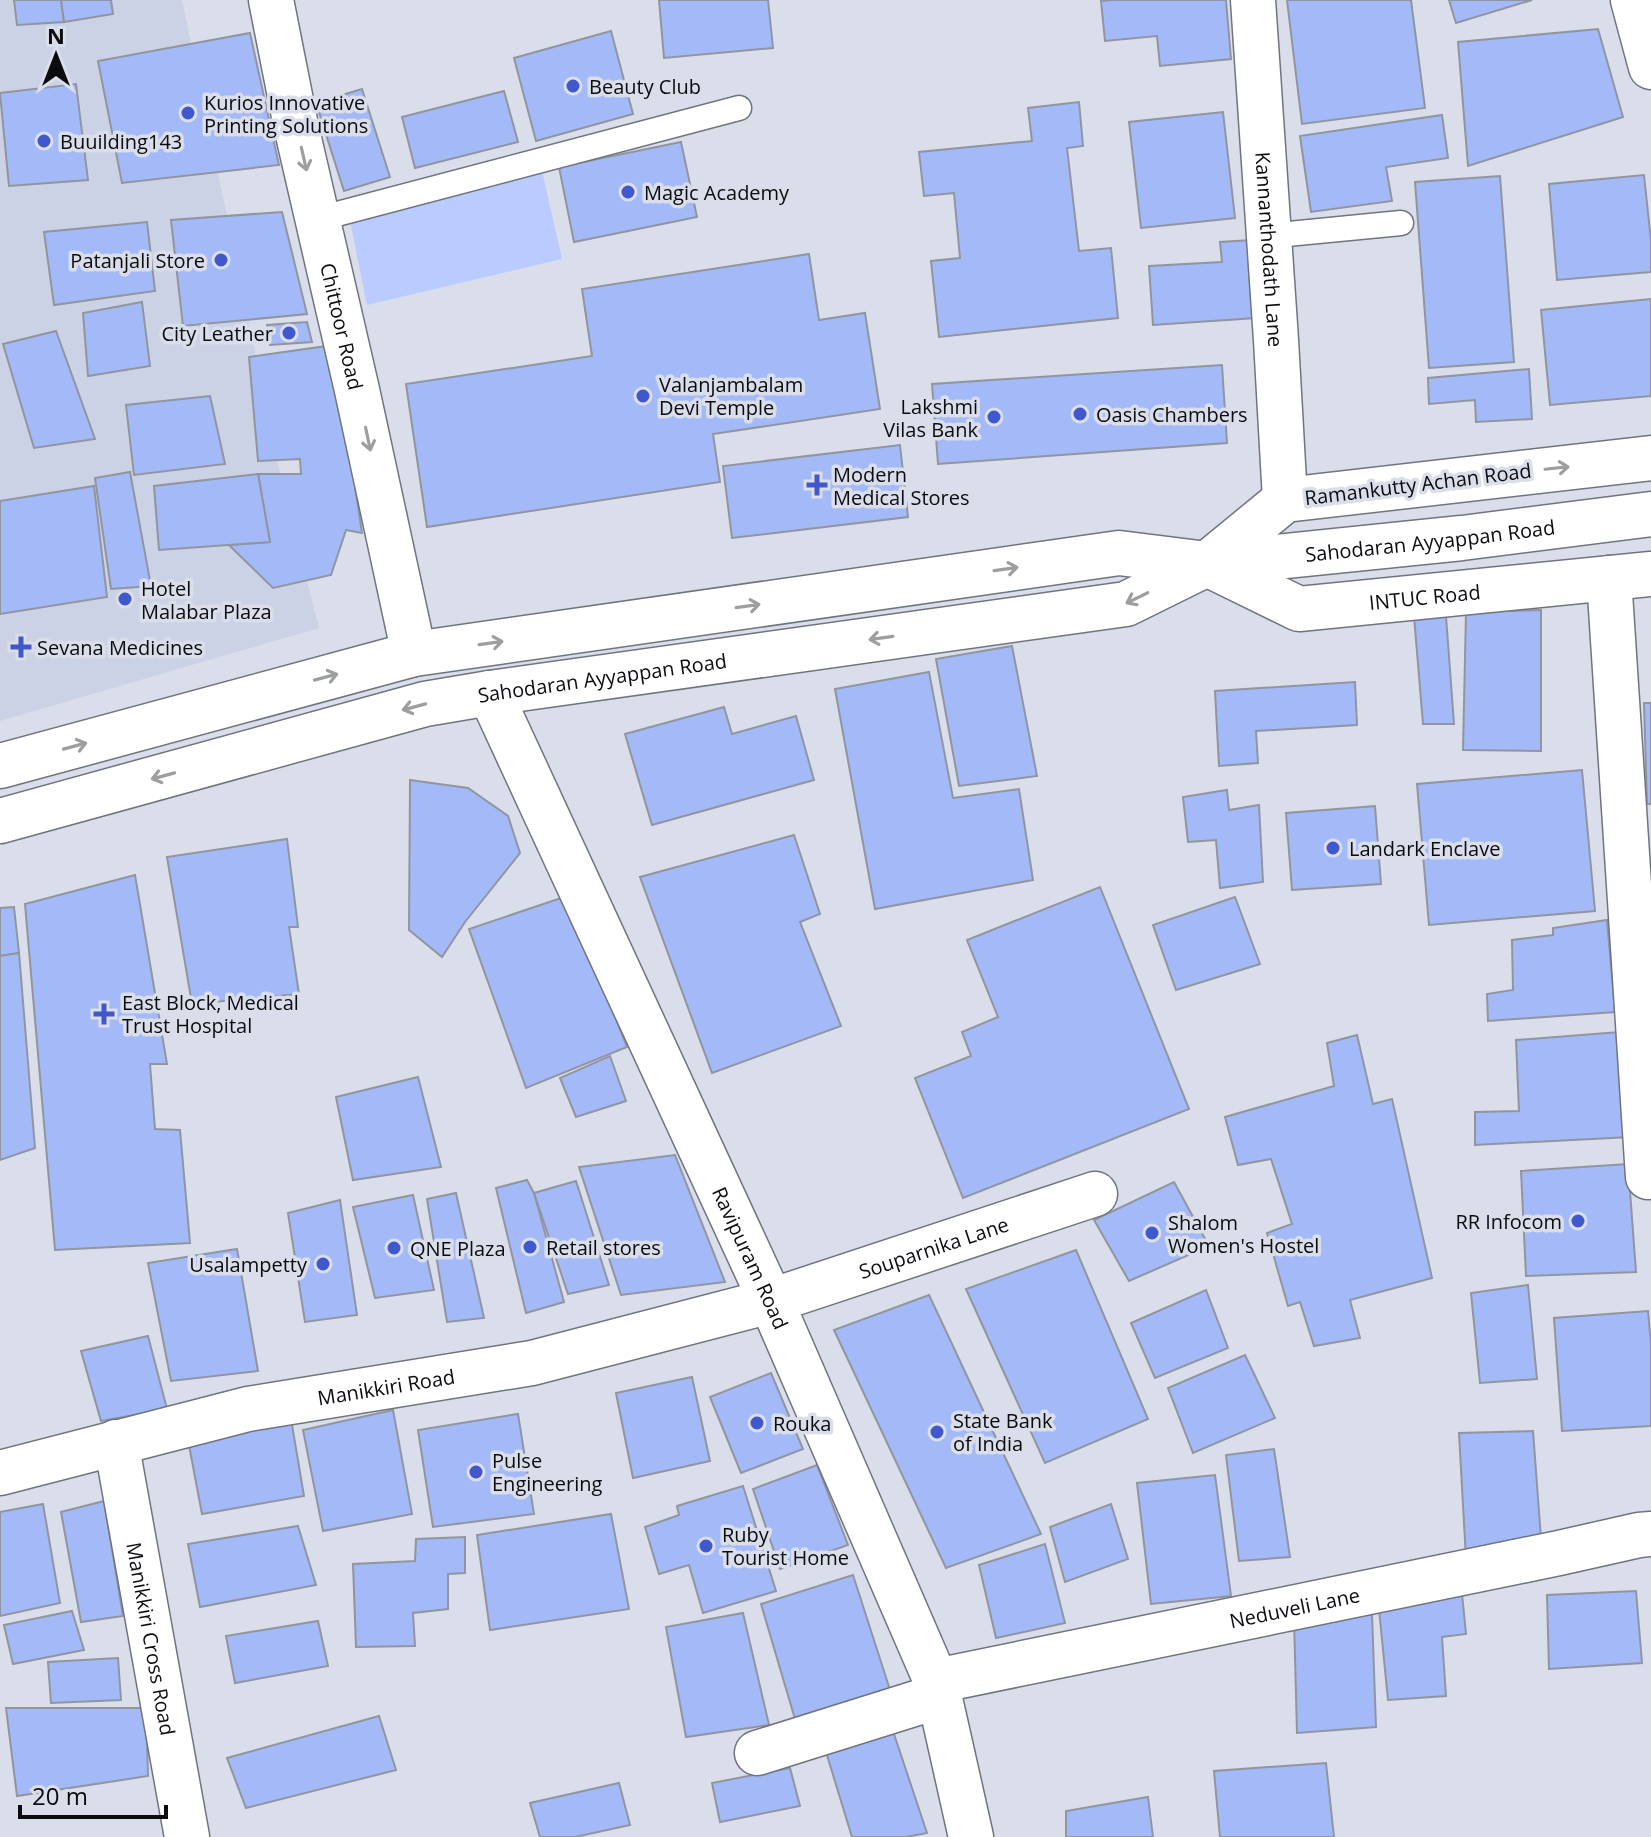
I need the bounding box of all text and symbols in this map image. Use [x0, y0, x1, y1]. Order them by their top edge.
north arrow [16, 16, 96, 96]
text: N [47, 20, 65, 50]
place label: Beauty Club [589, 73, 701, 100]
marker: Beauty Club [564, 77, 582, 95]
place label: Kurios Innovative Printing Solutions [204, 89, 368, 139]
marker: Kurios Innovative Printing Solutions [179, 104, 197, 122]
place label: Buuilding143 [60, 128, 182, 155]
marker: Buuilding143 [35, 132, 53, 150]
one-way arrow [297, 145, 312, 171]
street label: Kannanthodath Lane [1250, 151, 1290, 348]
place label: Magic Academy [644, 179, 790, 206]
marker: Magic Academy [619, 183, 637, 201]
place label: Patanjali Store [70, 247, 205, 274]
marker: Patanjali Store [212, 251, 230, 269]
street label: Chittoor Road [315, 260, 370, 392]
place label: City Leather [161, 320, 273, 347]
marker: City Leather [280, 324, 298, 342]
place label: Valanjambalam Devi Temple [659, 371, 803, 421]
marker: Valanjambalam Devi Temple [634, 387, 652, 405]
place label: Lakshmi Vilas Bank [883, 393, 978, 443]
place label: Oasis Chambers [1096, 401, 1248, 428]
marker: Oasis Chambers [1071, 405, 1089, 423]
marker: Lakshmi Vilas Bank [985, 408, 1003, 426]
one-way arrow [361, 426, 376, 452]
street label: Ramankutty Achan Road [1303, 457, 1533, 511]
place label: Modern Medical Stores [833, 461, 970, 511]
one-way arrow [1543, 461, 1570, 476]
marker: Modern Medical Stores [808, 476, 826, 494]
street label: Sahodaran Ayyappan Road [1304, 513, 1556, 567]
one-way arrow [993, 561, 1018, 576]
place label: Hotel Malabar Plaza [141, 575, 272, 625]
street label: INTUC Road [1368, 578, 1482, 615]
marker: Hotel Malabar Plaza [116, 590, 134, 608]
one-way arrow [1126, 591, 1150, 606]
one-way arrow [735, 598, 760, 613]
one-way arrow [869, 631, 894, 646]
place label: Sevana Medicines [37, 634, 203, 661]
one-way arrow [478, 635, 503, 650]
marker: Sevana Medicines [12, 638, 30, 656]
street label: Sahodaran Ayyappan Road [476, 647, 728, 708]
one-way arrow [313, 669, 339, 684]
one-way arrow [401, 701, 427, 716]
one-way arrow [62, 737, 88, 752]
one-way arrow [150, 769, 176, 784]
place label: Landark Enclave [1349, 835, 1500, 862]
marker: Landark Enclave [1324, 839, 1342, 857]
place label: East Block, Medical Trust Hospital [122, 989, 299, 1039]
marker: East Block, Medical Trust Hospital [93, 1003, 115, 1025]
street label: Ravipuram Road [706, 1182, 795, 1333]
place label: RR Infocom [1455, 1208, 1562, 1235]
place label: Shalom Women's Hostel [1168, 1209, 1319, 1259]
street label: Souparnika Lane [855, 1210, 1012, 1285]
marker: RR Infocom [1569, 1212, 1587, 1230]
marker: Shalom Women's Hostel [1143, 1224, 1161, 1242]
place label: Retail stores [546, 1234, 661, 1261]
place label: QNE Plaza [410, 1235, 506, 1262]
marker: Retail stores [521, 1238, 539, 1256]
marker: QNE Plaza [385, 1239, 403, 1257]
place label: Usalampetty [189, 1251, 308, 1278]
marker: Usalampetty [314, 1255, 332, 1273]
street label: Manikkiri Road [315, 1362, 457, 1411]
place label: State Bank of India [953, 1407, 1053, 1457]
place label: Rouka [773, 1410, 831, 1437]
marker: Rouka [748, 1414, 766, 1432]
marker: State Bank of India [928, 1423, 946, 1441]
place label: Pulse Engineering [492, 1447, 603, 1497]
marker: Pulse Engineering [467, 1463, 485, 1481]
place label: Ruby Tourist Home [722, 1521, 849, 1571]
marker: Ruby Tourist Home [697, 1537, 715, 1555]
street label: Manikkiri Cross Road [121, 1540, 182, 1738]
street label: Neduveli Lane [1227, 1581, 1362, 1634]
scale bar [20, 1769, 166, 1819]
text: 20 m [32, 1779, 88, 1812]

